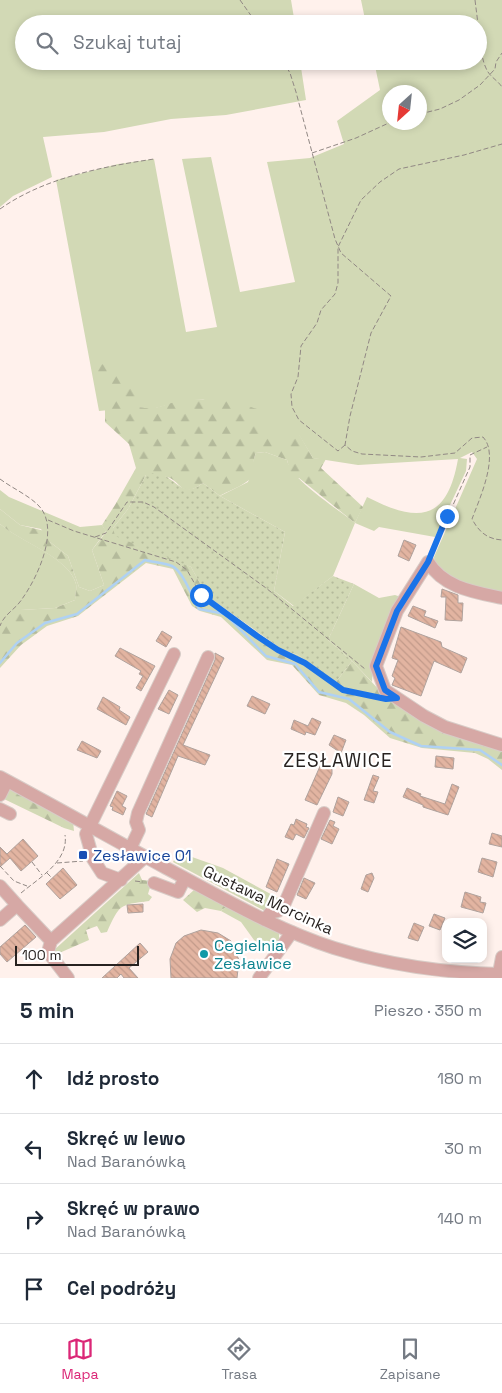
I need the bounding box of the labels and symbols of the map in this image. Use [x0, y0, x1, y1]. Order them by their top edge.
north arrow [382, 85, 427, 130]
route end [436, 505, 459, 528]
route start [190, 584, 213, 607]
district label: ZESŁAWICE [283, 748, 393, 773]
place label: Zesławice 01 [93, 845, 192, 866]
marker: Zesławice 01 [77, 849, 89, 861]
street label: Gustawa Morcinka [200, 861, 336, 939]
place label: Cegielnia Zesławice [214, 935, 292, 974]
scale bar [15, 943, 139, 966]
marker: Cegielnia Zesławice [198, 948, 210, 960]

